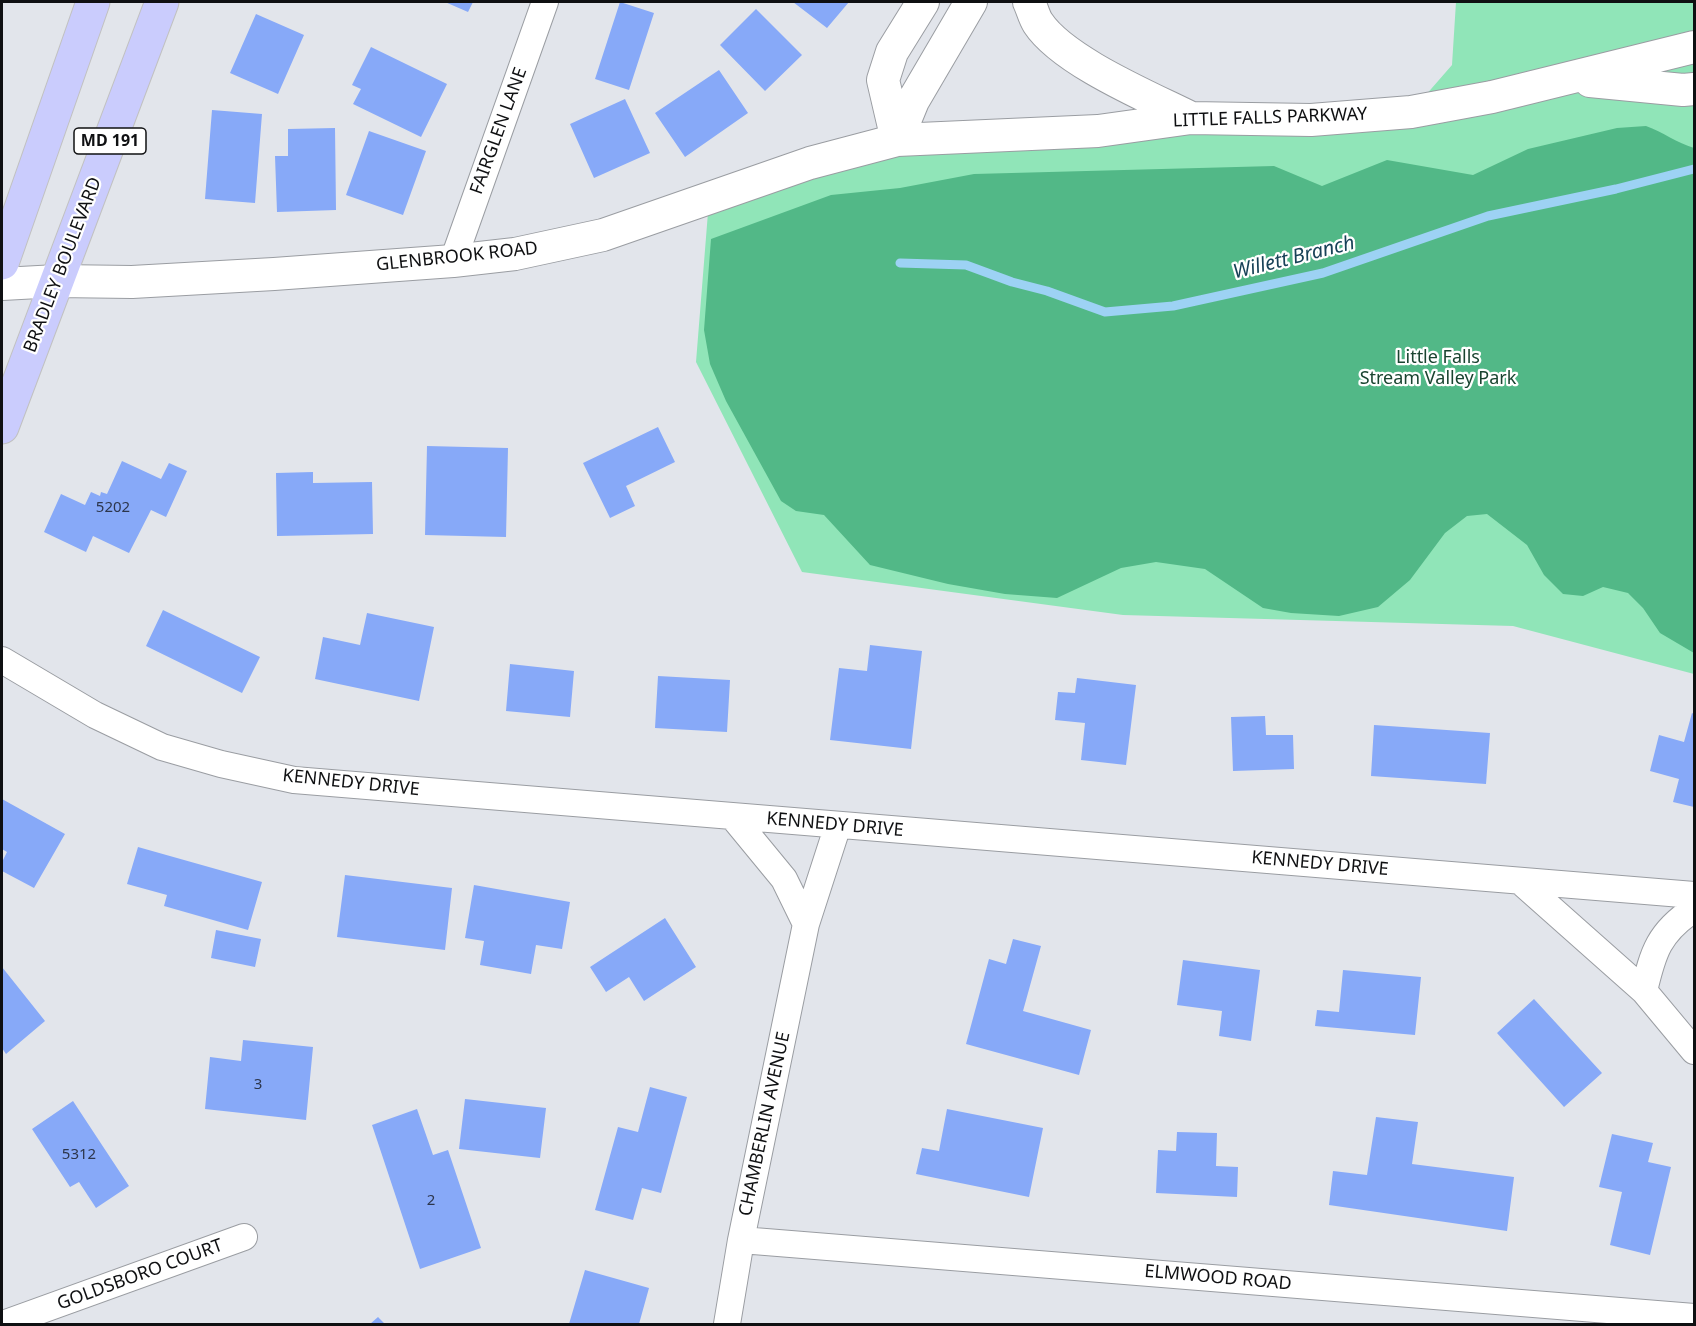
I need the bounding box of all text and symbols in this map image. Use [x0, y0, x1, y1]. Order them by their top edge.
street label: FAIRGLEN LANE [466, 65, 532, 197]
street label: LITTLE FALLS PARKWAY [1172, 104, 1368, 132]
road number: MD 191 [74, 128, 146, 154]
street label: BRADLEY BOULEVARD [20, 174, 106, 356]
water label: Willett Branch [1231, 231, 1357, 285]
street label: GLENBROOK ROAD [375, 238, 539, 276]
park label: Little Falls Stream Valley Park [1360, 347, 1516, 389]
house number: 5202 [96, 499, 130, 517]
street label: KENNEDY DRIVE [281, 765, 421, 801]
street label: KENNEDY DRIVE [766, 808, 904, 842]
street label: KENNEDY DRIVE [1251, 847, 1389, 881]
street label: CHAMBERLIN AVENUE [735, 1030, 795, 1218]
house number: 3 [254, 1076, 262, 1094]
house number: 5312 [62, 1146, 96, 1164]
house number: 2 [427, 1192, 435, 1210]
street label: GOLDSBORO COURT [54, 1235, 226, 1315]
street label: ELMWOOD ROAD [1143, 1261, 1293, 1295]

